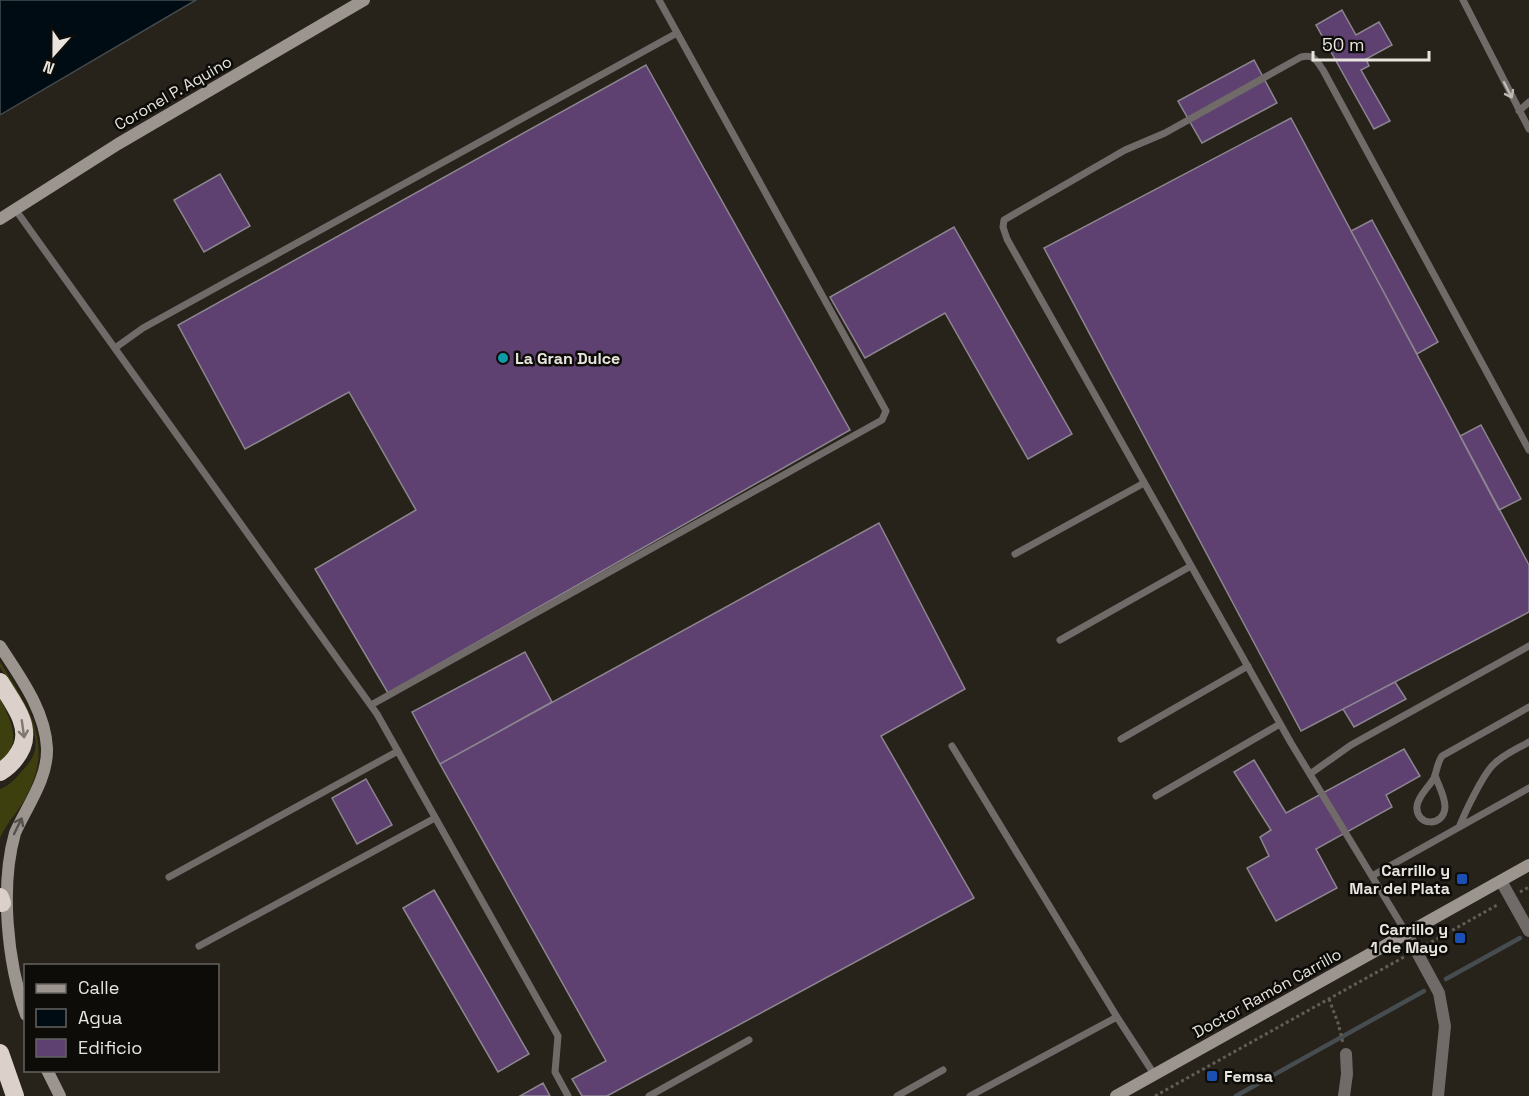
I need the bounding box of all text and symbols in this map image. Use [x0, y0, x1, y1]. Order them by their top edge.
north arrow [24, 24, 84, 84]
scale bar [1313, 24, 1428, 62]
text: 50 m [1322, 33, 1364, 56]
street label: Coronel P. Aquino [111, 51, 235, 135]
text: N [40, 56, 58, 79]
one-way arrow [1503, 80, 1514, 98]
place label: La Gran Dulce [515, 348, 620, 369]
marker: La Gran Dulce [496, 351, 510, 365]
one-way arrow [17, 719, 28, 738]
one-way arrow [13, 818, 25, 836]
place label: Carrillo y Mar del Plata [1349, 860, 1450, 899]
marker: Carrillo y Mar del Plata [1455, 872, 1469, 886]
place label: Carrillo y 1 de Mayo [1370, 919, 1448, 958]
marker: Carrillo y 1 de Mayo [1453, 931, 1467, 945]
street label: Doctor Ramón Carrillo [1189, 943, 1345, 1043]
legend [24, 964, 219, 1072]
text: Calle [78, 976, 119, 999]
text: Agua [78, 1006, 122, 1029]
text: Edificio [78, 1036, 142, 1059]
place label: Femsa [1224, 1066, 1273, 1087]
marker: Femsa [1205, 1069, 1219, 1083]

